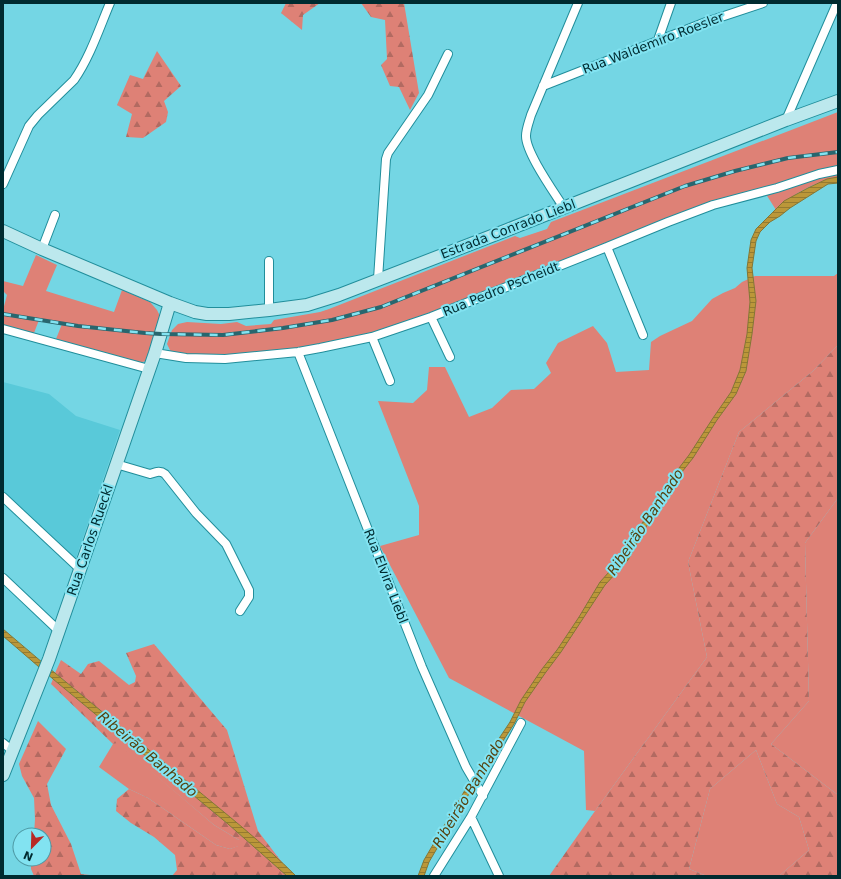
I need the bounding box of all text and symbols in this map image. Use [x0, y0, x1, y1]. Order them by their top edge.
street label: Rua Waldemiro Roesler [580, 9, 726, 77]
street label: Estrada Conrado Liebl [438, 196, 578, 262]
street label: Rua Pedro Pscheidt [441, 259, 561, 319]
water label: Ribeirão Banhado [604, 466, 686, 578]
street label: Rua Carlos Rueckl [64, 482, 116, 598]
street label: Rua Elvira Liebl [361, 527, 411, 625]
water label: Ribeirão Banhado [95, 708, 201, 800]
water label: Ribeirão Banhado [429, 736, 507, 850]
north arrow [12, 827, 52, 867]
text: N [22, 848, 35, 864]

